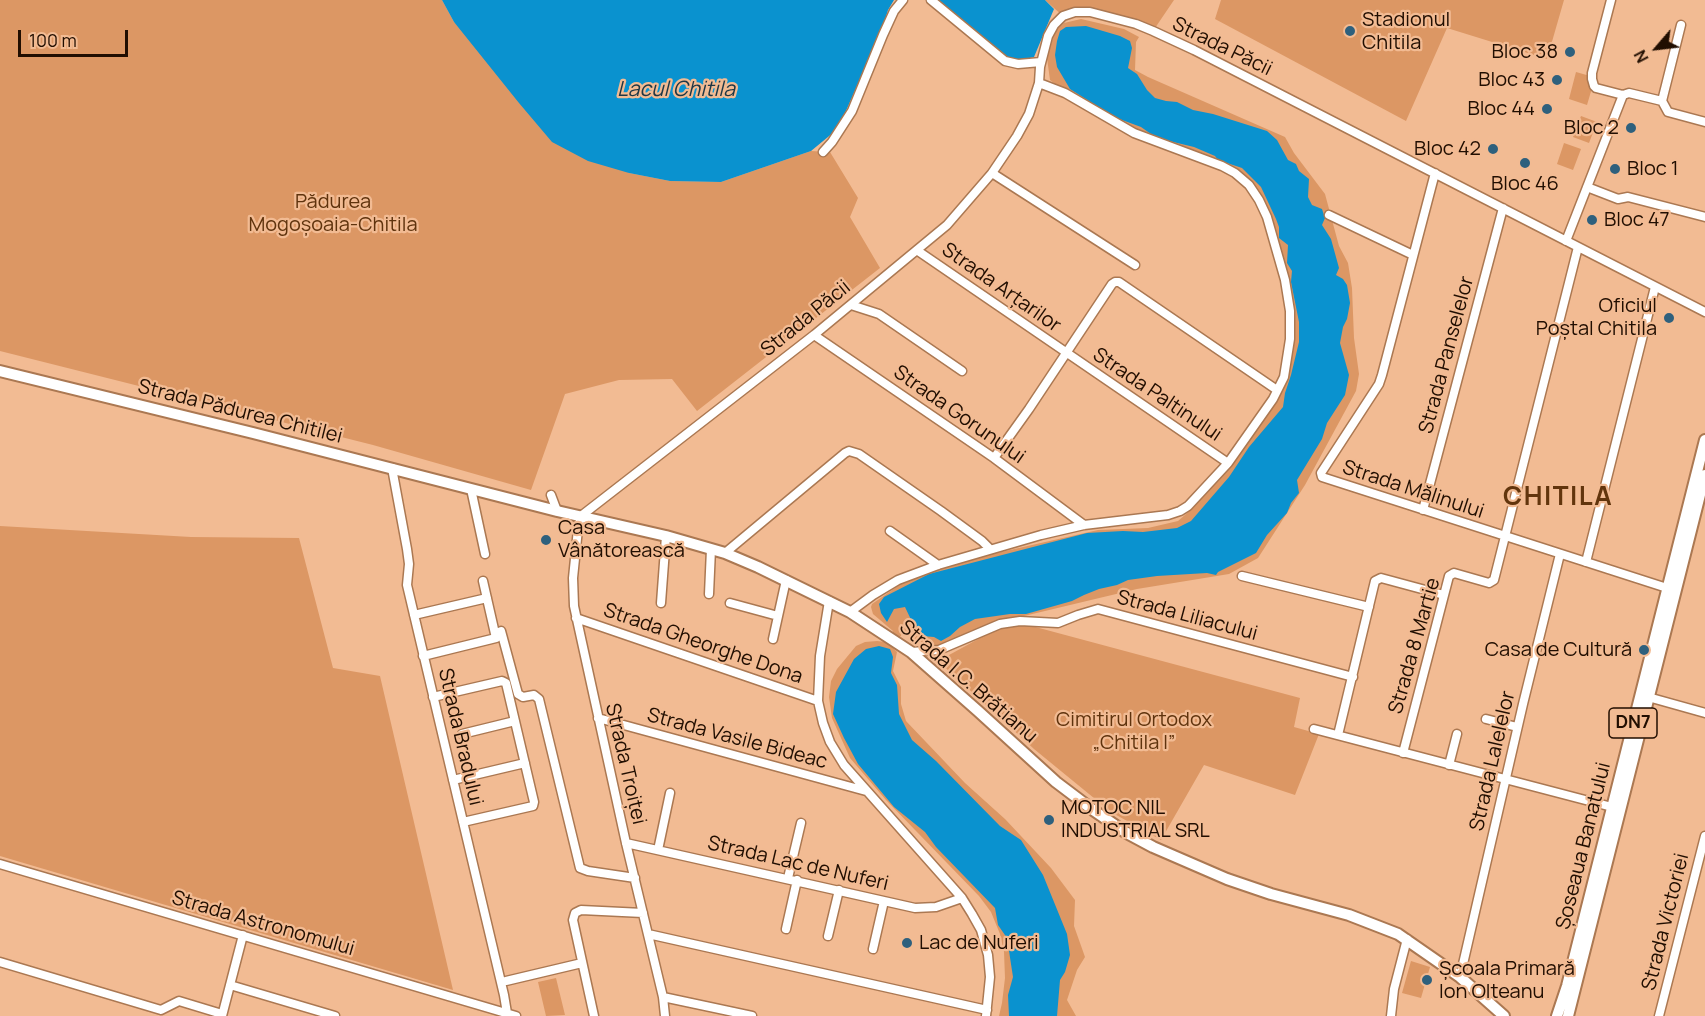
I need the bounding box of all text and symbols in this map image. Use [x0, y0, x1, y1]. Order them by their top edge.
place label: Stadionul Chitila [1362, 8, 1450, 55]
street label: Strada Păcii [1168, 13, 1276, 81]
scale bar [21, 18, 130, 56]
north arrow [1627, 18, 1687, 78]
marker: Stadionul Chitila [1343, 24, 1357, 38]
text: 100 m [29, 28, 77, 52]
place label: Bloc 38 [1492, 40, 1558, 64]
marker: Bloc 38 [1563, 45, 1577, 59]
text: N [1629, 46, 1654, 67]
place label: Bloc 43 [1478, 68, 1545, 92]
marker: Bloc 43 [1550, 73, 1564, 87]
water label: Lacul Chitila [617, 77, 735, 103]
place label: Bloc 44 [1467, 97, 1535, 121]
marker: Bloc 44 [1540, 102, 1554, 116]
place label: Bloc 2 [1564, 116, 1619, 140]
marker: Bloc 2 [1624, 121, 1638, 135]
place label: Bloc 42 [1414, 137, 1481, 161]
marker: Bloc 42 [1486, 142, 1500, 156]
marker: Bloc 46 [1518, 156, 1532, 170]
place label: Bloc 1 [1627, 157, 1679, 181]
marker: Bloc 1 [1608, 162, 1622, 176]
place label: Bloc 46 [1491, 172, 1559, 196]
park label: Pădurea Mogoșoaia-Chitila [248, 190, 418, 237]
place label: Bloc 47 [1604, 208, 1670, 232]
marker: Bloc 47 [1585, 213, 1599, 227]
street label: Strada Arțarilor [937, 238, 1065, 338]
street label: Strada Panselelor [1414, 274, 1480, 436]
street label: Strada Păcii [756, 276, 856, 362]
place label: Oficiul Poștal Chitila [1536, 294, 1657, 341]
marker: Oficiul Poștal Chitila [1662, 311, 1676, 325]
street label: Strada Paltinului [1088, 343, 1226, 447]
street label: Strada Gorunului [889, 361, 1029, 469]
street label: Strada Pădurea Chitilei [135, 375, 345, 449]
street label: Strada Mălinului [1339, 456, 1487, 524]
district label: CHITILA [1503, 482, 1613, 514]
place label: Casa Vânătorească [558, 516, 685, 563]
marker: Casa Vânătorească [539, 533, 553, 547]
street label: Strada 8 Martie [1384, 575, 1446, 717]
street label: Strada Liliacului [1114, 586, 1260, 646]
street label: Strada Gheorghe Dona [600, 599, 806, 689]
street label: Strada I.C. Brătianu [894, 616, 1042, 748]
place label: Casa de Cultură [1485, 638, 1632, 662]
marker: Casa de Cultură [1637, 643, 1651, 657]
street label: Strada Bradului [433, 666, 487, 808]
street label: Strada Lalelelor [1465, 689, 1521, 833]
street label: Strada Troiței [599, 701, 651, 827]
street label: Strada Vasile Bideac [644, 703, 830, 775]
park label: Cimitirul Ortodox „Chitila I” [1056, 708, 1212, 755]
road number: DN7 [1609, 708, 1657, 738]
street label: Șoseaua Banatului [1552, 760, 1616, 932]
place label: MOTOC NIL INDUSTRIAL SRL [1061, 796, 1210, 843]
marker: MOTOC NIL INDUSTRIAL SRL [1042, 813, 1056, 827]
street label: Strada Lac de Nuferi [705, 832, 891, 896]
street label: Strada Victoriei [1637, 851, 1695, 993]
street label: Strada Astronomului [169, 886, 357, 962]
place label: Lac de Nuferi [919, 931, 1039, 955]
marker: Lac de Nuferi [900, 936, 914, 950]
place label: Școala Primară Ion Olteanu [1439, 957, 1575, 1004]
marker: Școala Primară Ion Olteanu [1420, 973, 1434, 987]

